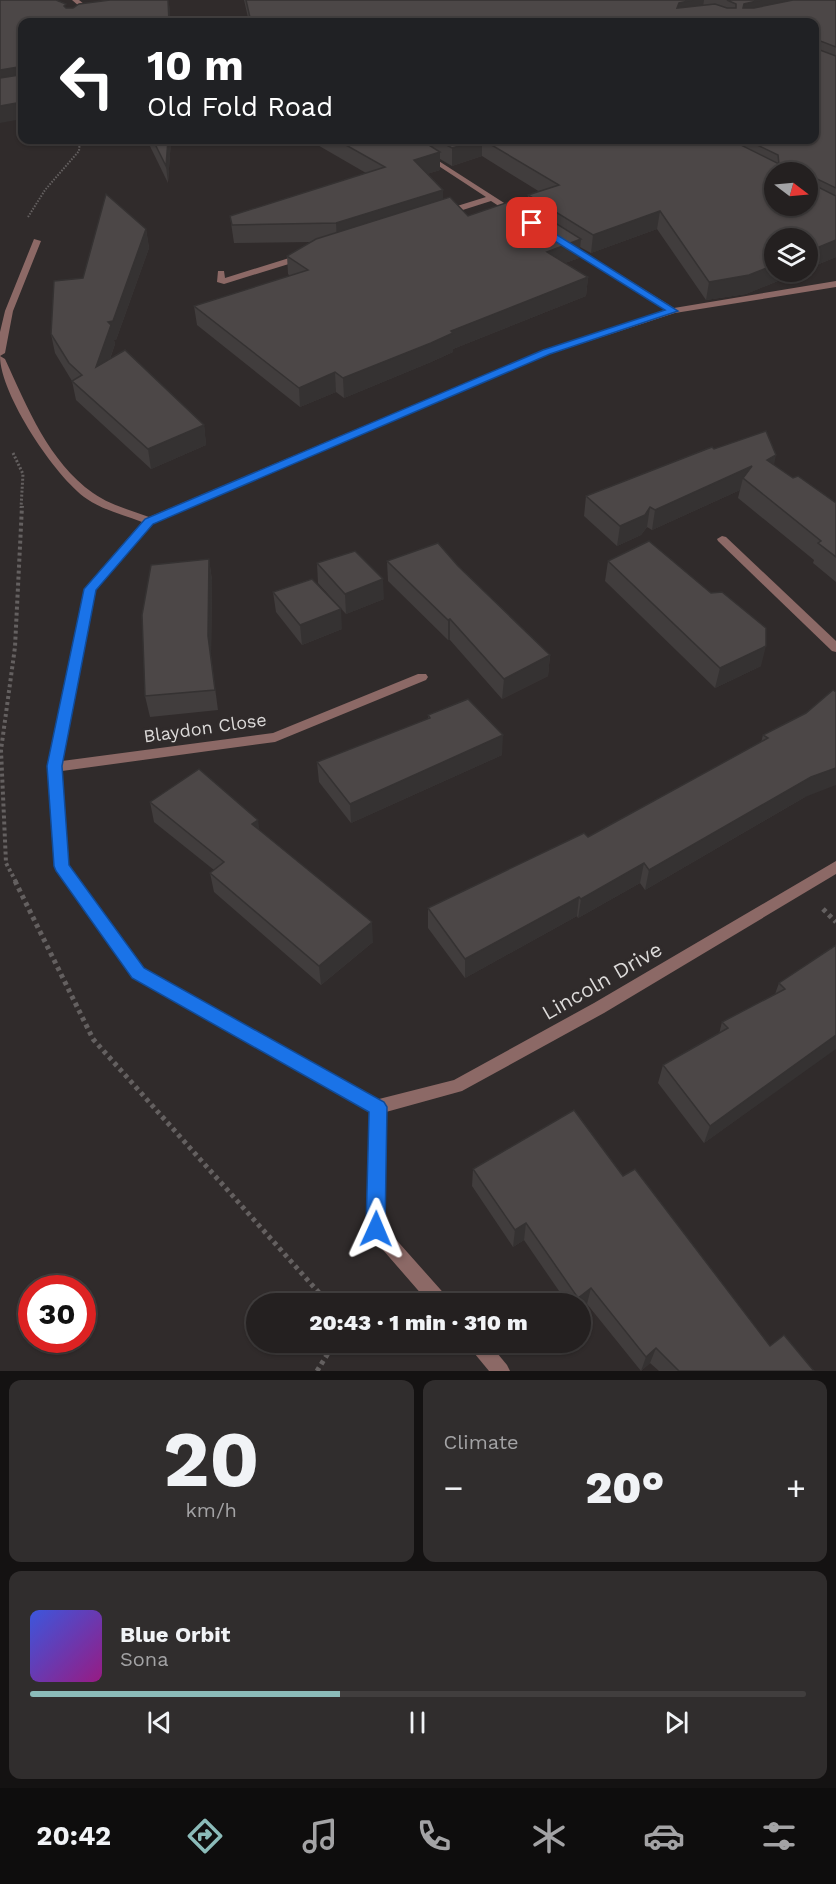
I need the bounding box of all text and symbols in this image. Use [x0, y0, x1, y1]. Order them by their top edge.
text: 10 m [147, 41, 244, 90]
icon: left [48, 42, 126, 120]
text: Old Fold Road [147, 91, 333, 123]
north arrow [764, 162, 818, 216]
map controls [764, 162, 818, 282]
pin [506, 197, 557, 248]
icon: arrive [515, 206, 548, 239]
button: layers [764, 228, 818, 282]
street label: Blaydon Close [142, 708, 268, 747]
street label: Lincoln Drive [537, 936, 666, 1025]
position arrow [344, 1197, 408, 1261]
speed limit sign: 30 [18, 1275, 96, 1353]
text: 20:43 · 1 min · 310 m [309, 1310, 528, 1335]
text: 20 [163, 1413, 260, 1505]
text: Climate [444, 1430, 519, 1454]
text: 20° [585, 1461, 664, 1514]
text: − [444, 1468, 463, 1507]
text: + [786, 1468, 806, 1507]
text: km/h [185, 1498, 237, 1522]
text: Blue Orbit [120, 1622, 230, 1647]
text: Sona [120, 1647, 169, 1671]
icon: previous [143, 1706, 176, 1739]
icon: pause [401, 1706, 434, 1739]
icon: next [660, 1706, 693, 1739]
icon: directions [184, 1815, 226, 1857]
icon: music [299, 1815, 341, 1857]
icon: phone [413, 1815, 455, 1857]
icon: climate [528, 1815, 570, 1857]
icon: car [643, 1815, 685, 1857]
icon: filters [758, 1815, 800, 1857]
text: 20:42 [36, 1820, 111, 1852]

